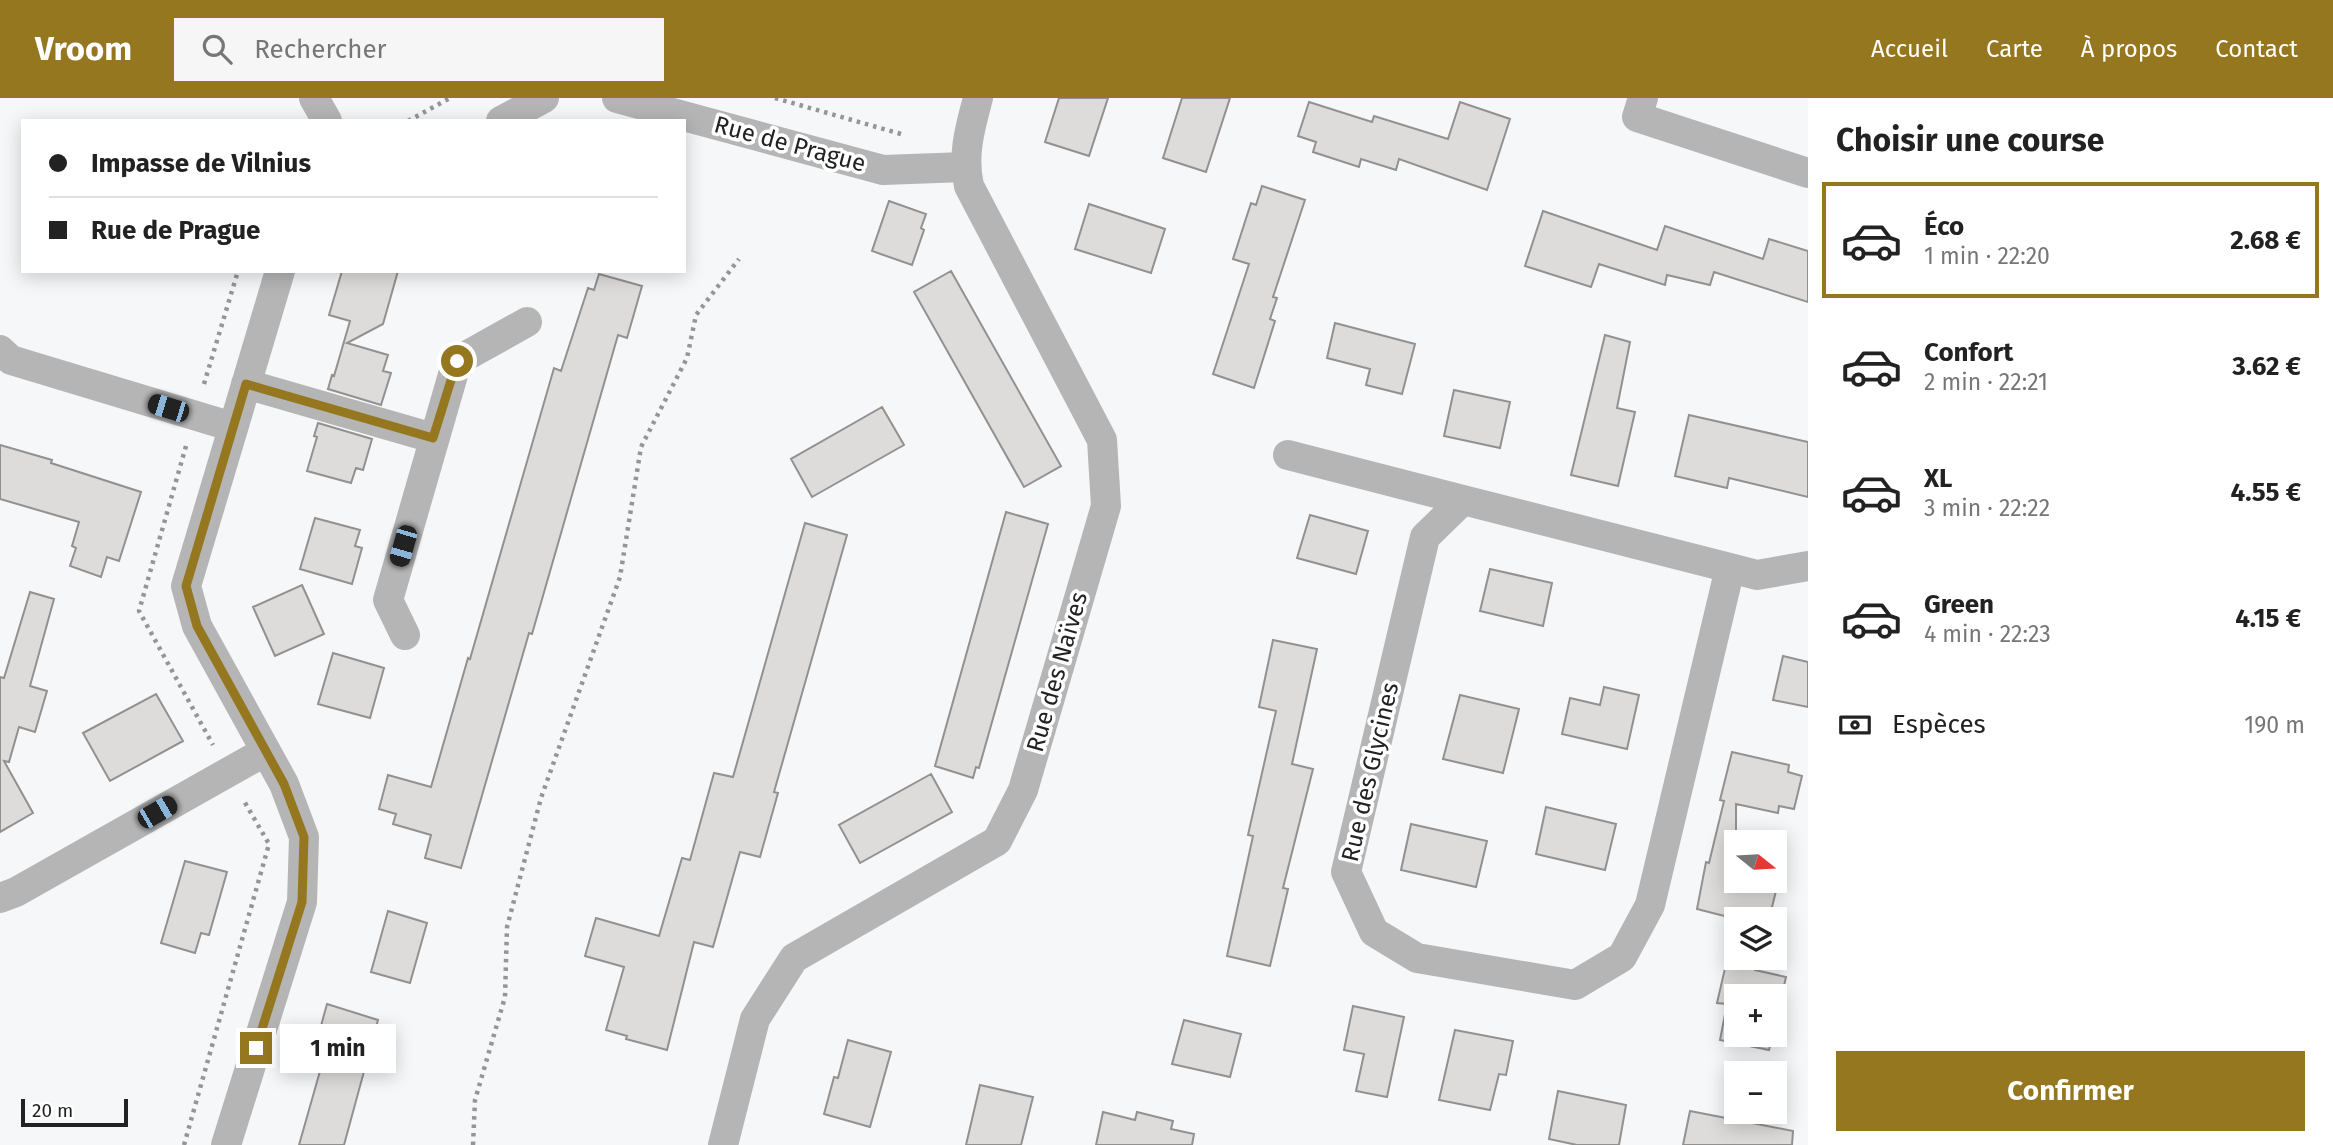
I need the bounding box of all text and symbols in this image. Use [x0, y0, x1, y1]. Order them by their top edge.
search box [174, 18, 664, 81]
text: Vroom [35, 29, 132, 69]
icon: search [198, 30, 236, 68]
text: Rechercher [254, 34, 387, 65]
text: Accueil [1871, 35, 1948, 63]
text: Carte [1986, 35, 2043, 63]
text: À propos [2081, 35, 2177, 63]
text: Contact [2215, 35, 2298, 63]
street label: Rue de Prague [711, 110, 869, 178]
text: Choisir une course [1836, 121, 2104, 159]
text: Impasse de Vilnius [91, 148, 311, 179]
icon: car [1840, 209, 1903, 272]
text: Éco [1924, 211, 1964, 242]
text: Rue de Prague [91, 215, 260, 246]
text: 2.68 € [2230, 225, 2301, 256]
text: 1 min · 22:20 [1924, 242, 2050, 270]
icon: car [1840, 335, 1903, 398]
text: Confort [1924, 337, 2013, 368]
route start [441, 345, 473, 377]
text: 3.62 € [2232, 351, 2301, 382]
text: 2 min · 22:21 [1924, 368, 2048, 396]
car [145, 392, 192, 424]
icon: car [1840, 461, 1903, 524]
text: XL [1924, 463, 1952, 494]
text: 4.55 € [2231, 477, 2301, 508]
text: 3 min · 22:22 [1924, 494, 2050, 522]
car [388, 523, 419, 569]
icon: car [1840, 587, 1903, 650]
street label: Rue des Naïves [1021, 589, 1093, 755]
text: Green [1924, 589, 1994, 620]
text: 4.15 € [2235, 603, 2301, 634]
text: 4 min · 22:23 [1924, 620, 2051, 648]
street label: Rue des Glycines [1336, 680, 1404, 864]
icon: cash [1836, 706, 1874, 744]
text: Espèces [1892, 709, 1986, 740]
text: 190 m [2244, 711, 2305, 739]
car [134, 792, 181, 832]
north arrow [1724, 830, 1787, 892]
map controls [1724, 830, 1787, 1124]
button: layers [1724, 907, 1787, 970]
button: + [1724, 984, 1787, 1047]
callout: 1 min [280, 1024, 396, 1072]
route end [240, 1032, 272, 1064]
text: 1 min [310, 1034, 366, 1062]
button: Confirmer [1836, 1051, 2305, 1131]
button: − [1724, 1061, 1787, 1124]
scale bar [21, 1096, 128, 1128]
text: 20 m [32, 1099, 73, 1122]

